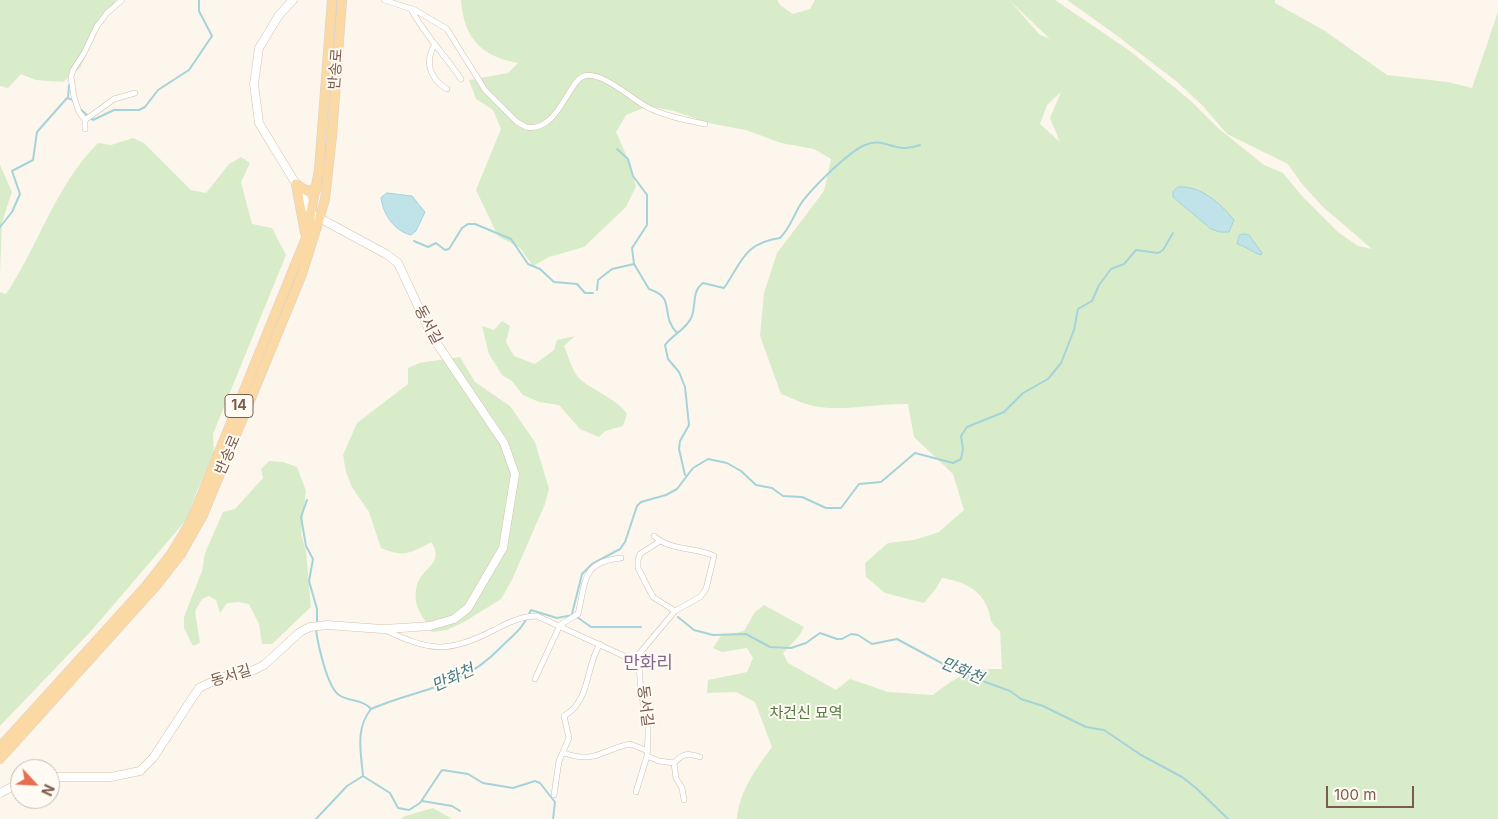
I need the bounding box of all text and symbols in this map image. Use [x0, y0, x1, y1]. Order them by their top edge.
street label: 반송로 [326, 48, 346, 90]
street label: 동서길 [410, 302, 446, 348]
road number: 14 [225, 394, 253, 418]
street label: 반송로 [212, 432, 244, 478]
district label: 만화리 [623, 653, 673, 675]
water label: 만화천 [938, 654, 986, 688]
water label: 만화천 [429, 660, 477, 696]
street label: 동서길 [209, 661, 253, 691]
street label: 동서길 [634, 684, 656, 728]
park label: 차건신 묘역 [769, 704, 843, 722]
north arrow [10, 759, 60, 809]
scale bar [1328, 776, 1416, 808]
text: N [38, 782, 58, 799]
text: 100 m [1334, 785, 1376, 804]

